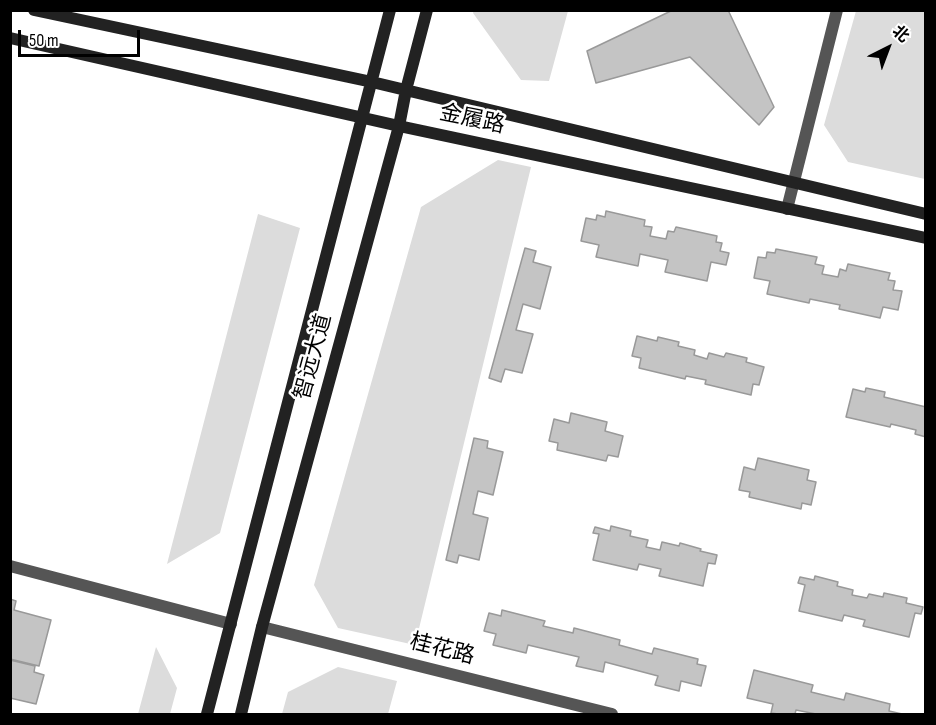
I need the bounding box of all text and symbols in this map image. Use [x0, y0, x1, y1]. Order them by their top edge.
scale bar [21, 18, 142, 56]
north arrow [858, 18, 918, 78]
text: 北 [888, 22, 913, 47]
text: 50 m [29, 30, 59, 51]
street label: 金履路 [437, 100, 507, 140]
street label: 智远大道 [290, 311, 338, 403]
street label: 桂花路 [407, 629, 477, 671]

